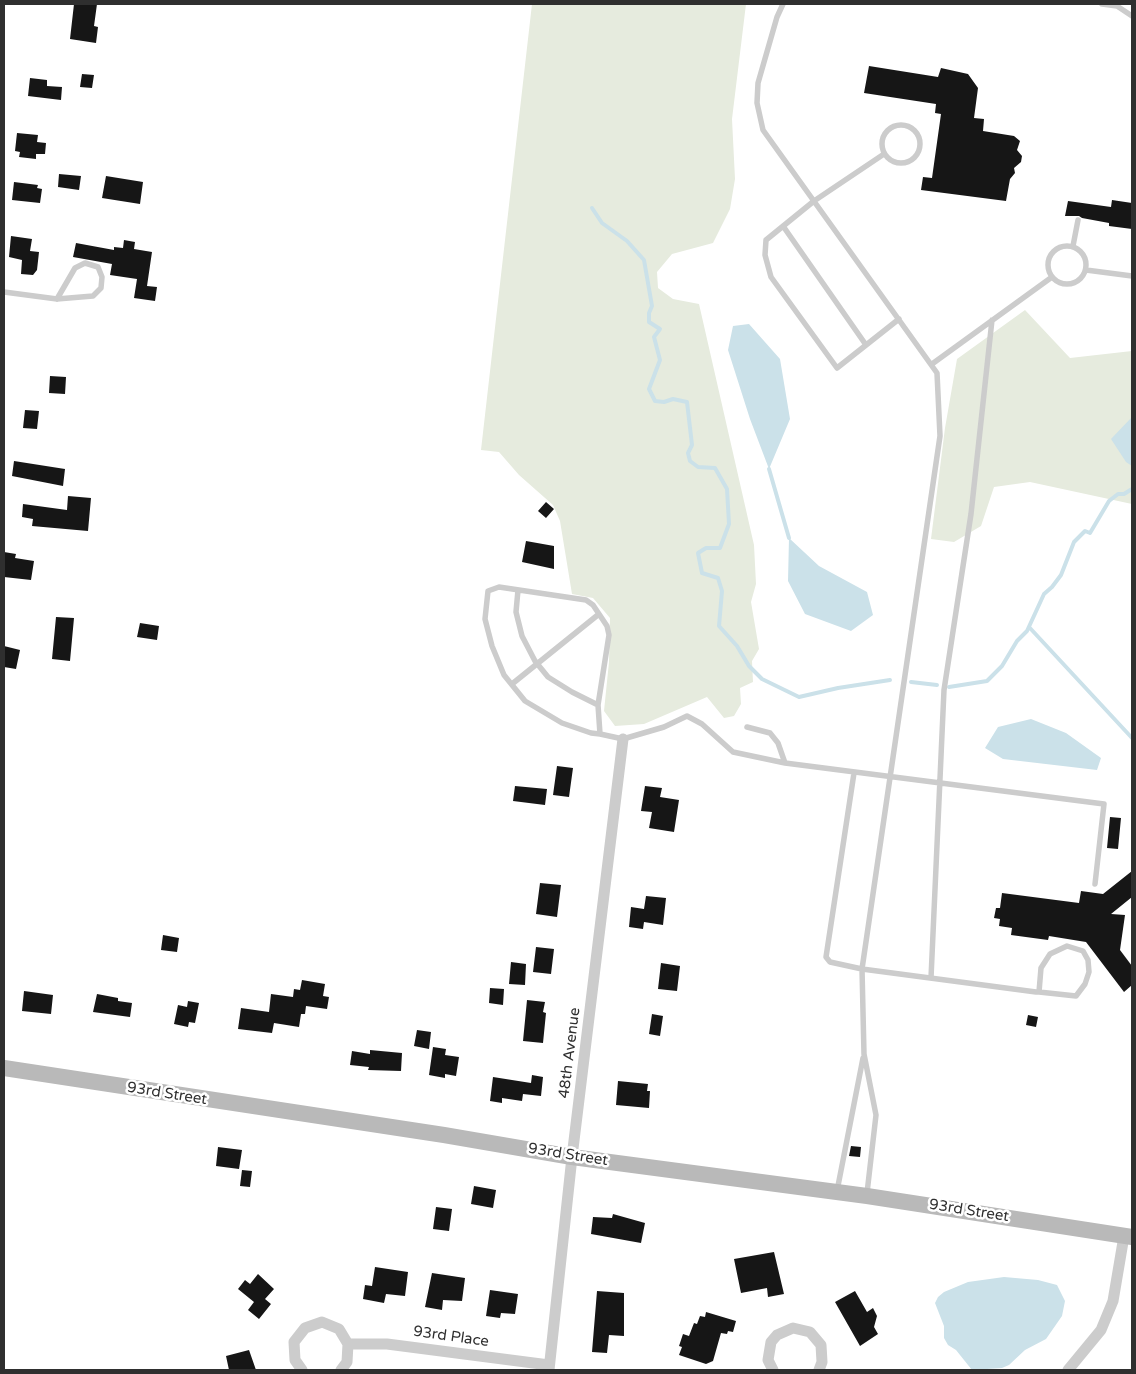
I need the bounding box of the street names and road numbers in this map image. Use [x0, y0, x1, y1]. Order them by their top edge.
street label: 48th Avenue [556, 1007, 584, 1099]
street label: 93rd Street [126, 1079, 208, 1109]
street label: 93rd Street [527, 1140, 609, 1170]
street label: 93rd Street [928, 1196, 1010, 1226]
street label: 93rd Place [412, 1323, 490, 1351]

